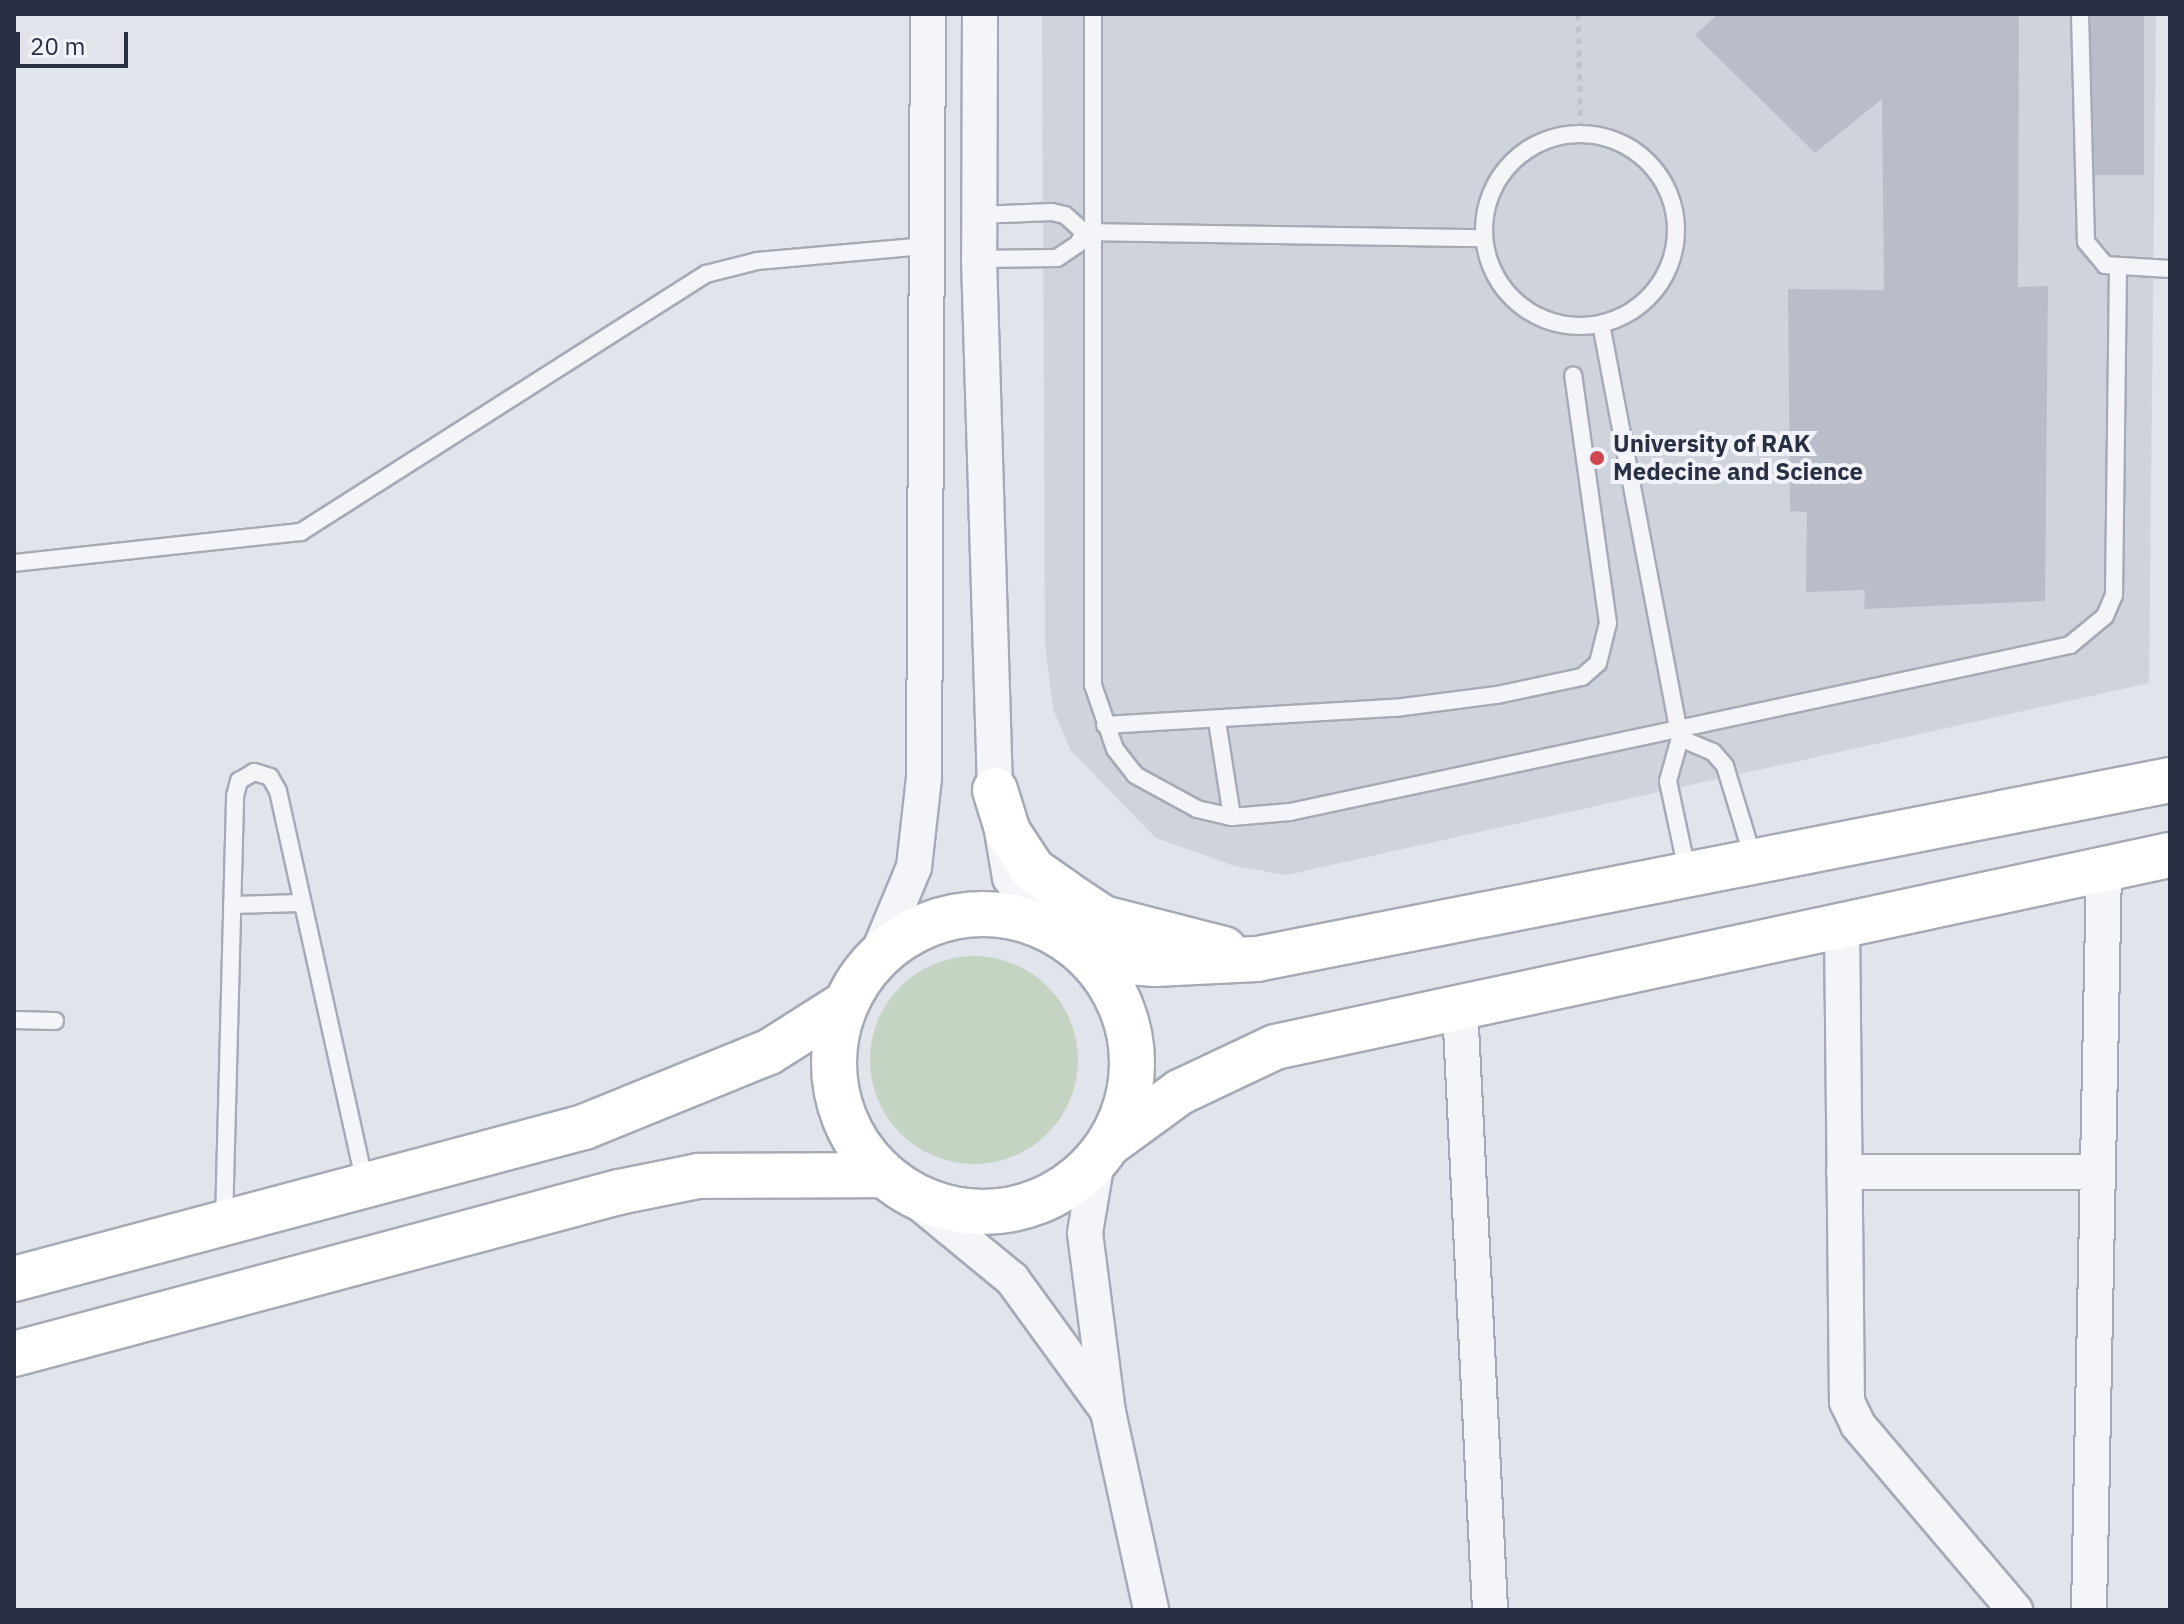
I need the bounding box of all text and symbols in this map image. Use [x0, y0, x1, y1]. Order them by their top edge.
scale bar [20, 16, 132, 66]
text: 20 m [30, 30, 85, 62]
place label: University of RAK Medecine and Science [1613, 430, 1863, 486]
marker: University of RAK Medecine and Science [1588, 449, 1606, 467]

